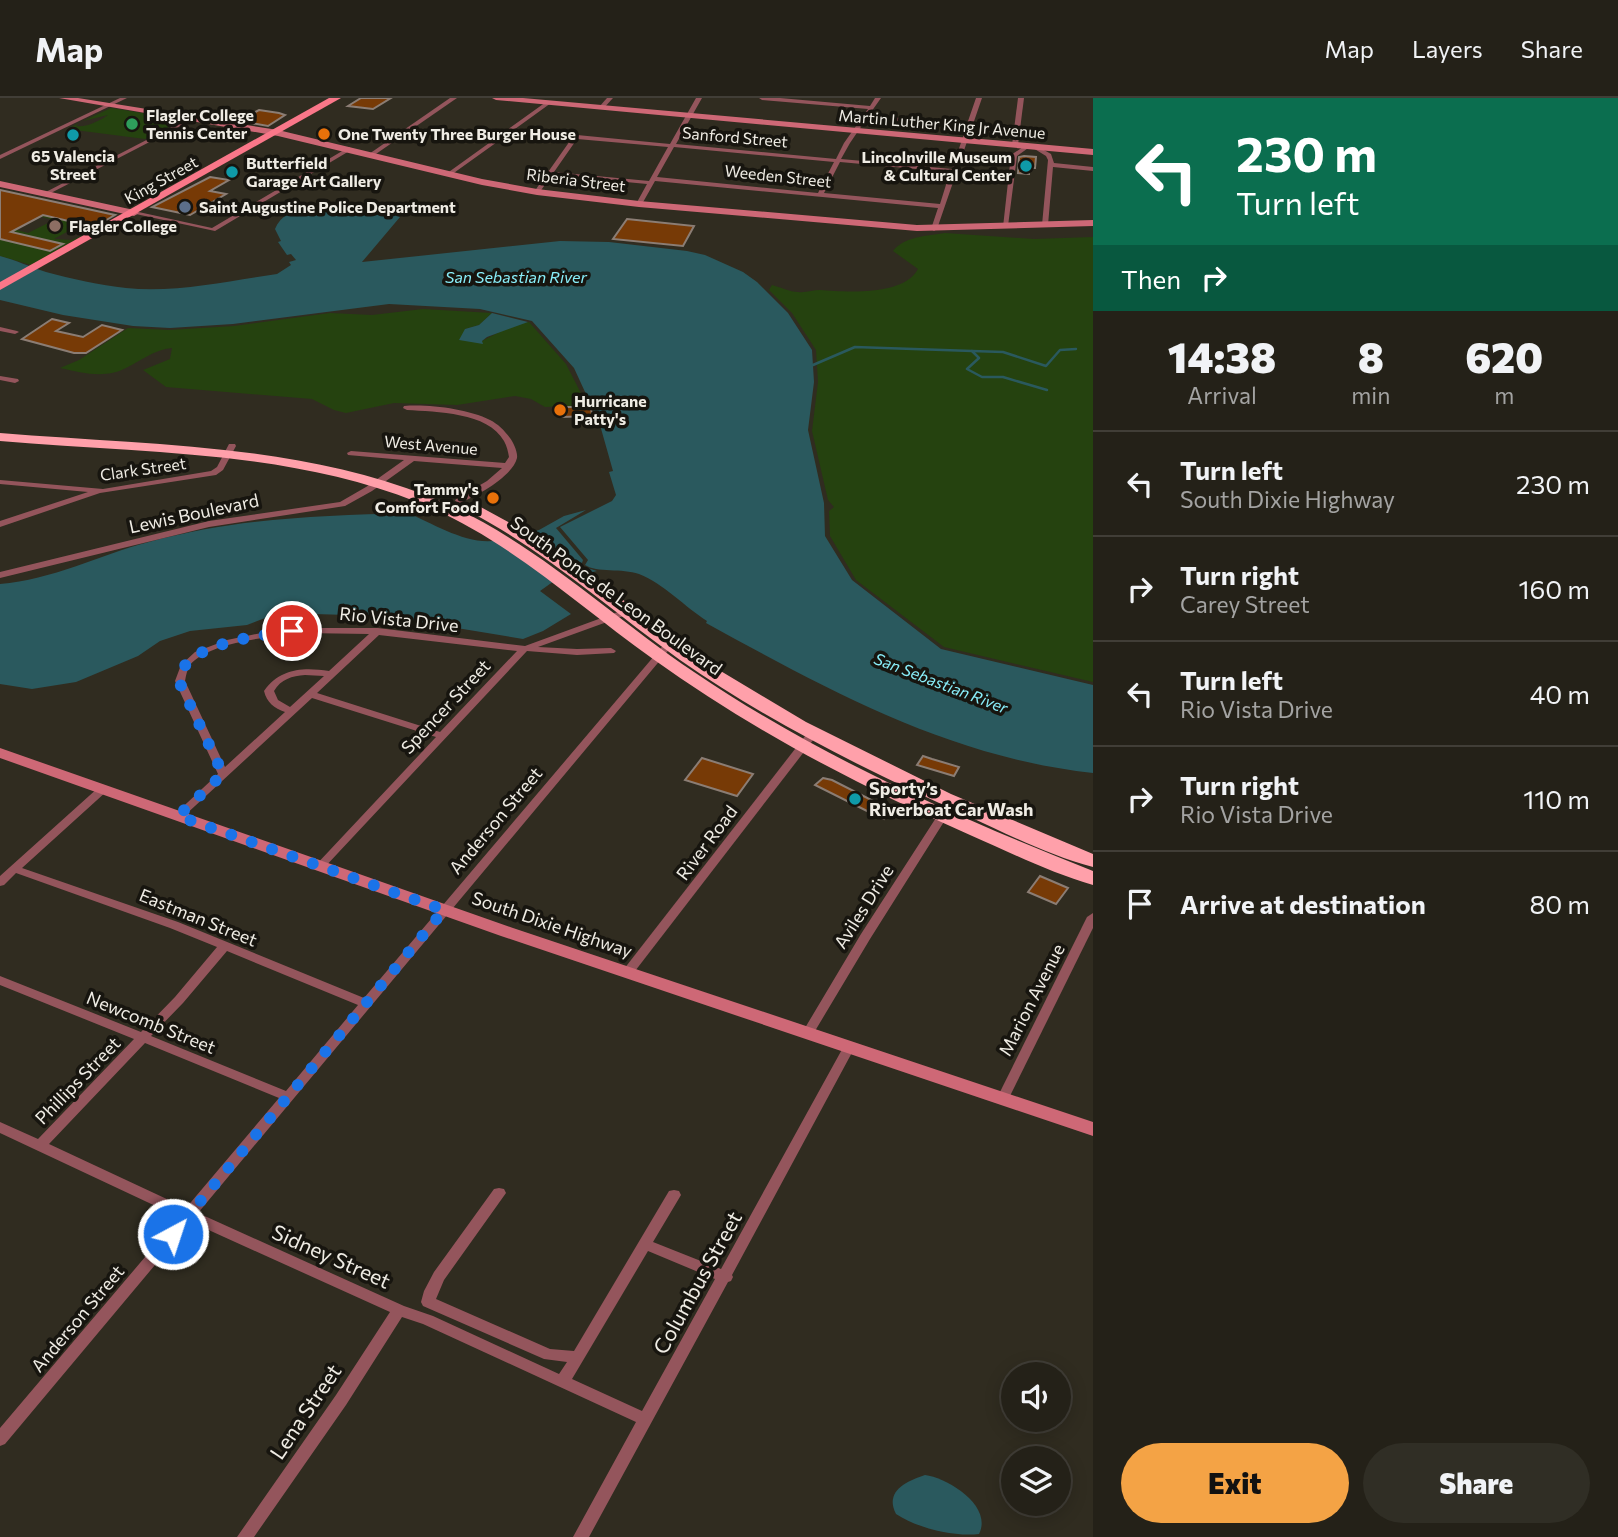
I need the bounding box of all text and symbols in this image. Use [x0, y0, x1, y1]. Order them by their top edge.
text: Map [35, 28, 103, 69]
text: Map [1325, 34, 1374, 63]
text: Layers [1412, 34, 1483, 63]
text: Share [1521, 34, 1583, 63]
place label: Flagler College Tennis Center [146, 105, 254, 142]
street label: Martin Luther King Jr Avenue [838, 105, 1046, 142]
marker: Flagler College Tennis Center [124, 116, 140, 132]
street label: Sanford Street [681, 122, 789, 151]
text: 230 m [1236, 122, 1377, 182]
place label: One Twenty Three Burger House [338, 124, 576, 143]
marker: One Twenty Three Burger House [316, 126, 332, 142]
icon: left [1121, 126, 1212, 217]
marker: 65 Valencia Street [65, 127, 81, 143]
place label: 65 Valencia Street [31, 146, 115, 183]
place label: Lincolnville Museum & Cultural Center [862, 147, 1012, 184]
street label: King Street [121, 151, 201, 208]
place label: Butterfield Garage Art Gallery [246, 153, 382, 190]
marker: Lincolnville Museum & Cultural Center [1018, 158, 1034, 174]
street label: Weeden Street [724, 160, 833, 191]
marker: Butterfield Garage Art Gallery [224, 164, 240, 180]
street label: Riberia Street [525, 164, 627, 195]
text: Turn left [1236, 182, 1360, 222]
place label: Saint Augustine Police Department [199, 197, 456, 216]
marker: Saint Augustine Police Department [177, 199, 193, 215]
place label: Flagler College [69, 216, 177, 235]
marker: Flagler College [47, 218, 63, 234]
icon: right [1195, 259, 1233, 297]
text: Then [1121, 263, 1181, 294]
water label: San Sebastian River [445, 267, 588, 286]
text: 14:38 [1168, 330, 1276, 382]
text: 8 [1358, 330, 1384, 382]
text: 620 [1465, 330, 1543, 382]
text: Arrival [1187, 381, 1257, 409]
text: min [1351, 381, 1390, 409]
text: m [1494, 381, 1514, 409]
place label: Hurricane Patty's [574, 391, 647, 428]
marker: Hurricane Patty's [552, 402, 568, 418]
street label: West Avenue [383, 431, 479, 458]
street label: Clark Street [99, 453, 188, 484]
text: Turn left [1180, 454, 1283, 485]
icon: left [1121, 465, 1159, 503]
text: 230 m [1516, 468, 1590, 499]
place label: Tammy's Comfort Food [375, 479, 479, 516]
text: South Dixie Highway [1180, 485, 1395, 513]
street label: Lewis Boulevard [127, 489, 261, 538]
marker: Tammy's Comfort Food [485, 490, 501, 506]
street label: South Ponce de Leon Boulevard [507, 511, 727, 679]
text: Turn right [1180, 559, 1299, 590]
icon: right [1121, 570, 1159, 608]
text: 160 m [1518, 573, 1590, 604]
text: Carey Street [1180, 590, 1310, 618]
pin [262, 601, 322, 661]
street label: Rio Vista Drive [338, 602, 460, 636]
icon: arrive [273, 612, 311, 650]
water label: San Sebastian River [872, 648, 1011, 717]
street label: Spencer Street [396, 655, 495, 758]
text: Turn left [1180, 664, 1283, 695]
icon: left [1121, 675, 1159, 713]
text: 40 m [1530, 678, 1590, 709]
text: Rio Vista Drive [1180, 695, 1333, 723]
street label: Anderson Street [444, 762, 546, 878]
text: Turn right [1180, 769, 1299, 800]
place label: Sporty’s Riverboat Car Wash [869, 777, 1033, 820]
icon: right [1121, 780, 1159, 818]
text: 110 m [1523, 783, 1590, 814]
marker: Sporty’s Riverboat Car Wash [847, 791, 863, 807]
text: Rio Vista Drive [1180, 800, 1333, 828]
street label: River Road [671, 801, 741, 884]
street label: Aviles Drive [829, 860, 898, 952]
street label: Eastman Street [136, 883, 261, 951]
icon: arrive [1121, 885, 1159, 923]
street label: South Dixie Highway [469, 886, 635, 962]
text: Arrive at destination [1180, 888, 1426, 919]
text: 80 m [1530, 888, 1590, 919]
street label: Marion Avenue [993, 940, 1069, 1059]
street label: Newcomb Street [84, 986, 219, 1058]
street label: Phillips Street [30, 1032, 124, 1129]
position arrow [136, 1197, 210, 1271]
street label: Columbus Street [647, 1207, 746, 1358]
street label: Sidney Street [269, 1218, 395, 1293]
street label: Anderson Street [26, 1260, 128, 1376]
street label: Lena Street [264, 1359, 346, 1464]
map controls [1001, 1362, 1071, 1516]
button: sound [1001, 1362, 1071, 1432]
button: Exit [1121, 1443, 1349, 1523]
button: Share [1363, 1443, 1590, 1523]
button: layers [1001, 1446, 1071, 1516]

